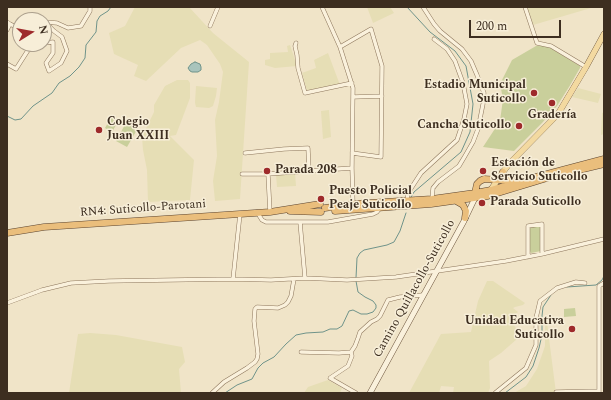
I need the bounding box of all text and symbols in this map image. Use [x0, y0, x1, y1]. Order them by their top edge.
north arrow [12, 12, 52, 52]
scale bar [471, 12, 563, 38]
text: 200 m [476, 17, 507, 36]
text: N [34, 24, 52, 36]
place label: Estadio Municipal Suticollo [424, 79, 526, 107]
marker: Estadio Municipal Suticollo [529, 88, 539, 98]
marker: Gradería [547, 98, 557, 108]
place label: Gradería [528, 109, 576, 123]
place label: Colegio Juan XXIII [107, 116, 169, 144]
place label: Cancha Suticollo [417, 119, 511, 133]
marker: Cancha Suticollo [514, 121, 524, 131]
marker: Colegio Juan XXIII [94, 125, 104, 135]
place label: Estación de Servicio Suticollo [491, 157, 587, 185]
place label: Parada 208 [275, 164, 337, 178]
marker: Parada 208 [262, 166, 272, 176]
marker: Estación de Servicio Suticollo [478, 166, 488, 176]
place label: Puesto Policial Peaje Suticollo [329, 185, 412, 213]
marker: Puesto Policial Peaje Suticollo [316, 194, 326, 204]
place label: Parada Suticollo [490, 196, 581, 210]
street label: RN4: Suticollo-Parotani [79, 197, 207, 221]
marker: Parada Suticollo [477, 198, 487, 208]
street label: Camino Quillacollo-Suticollo [371, 218, 459, 360]
place label: Unidad Educativa Suticollo [465, 315, 564, 343]
marker: Unidad Educativa Suticollo [567, 324, 577, 334]

